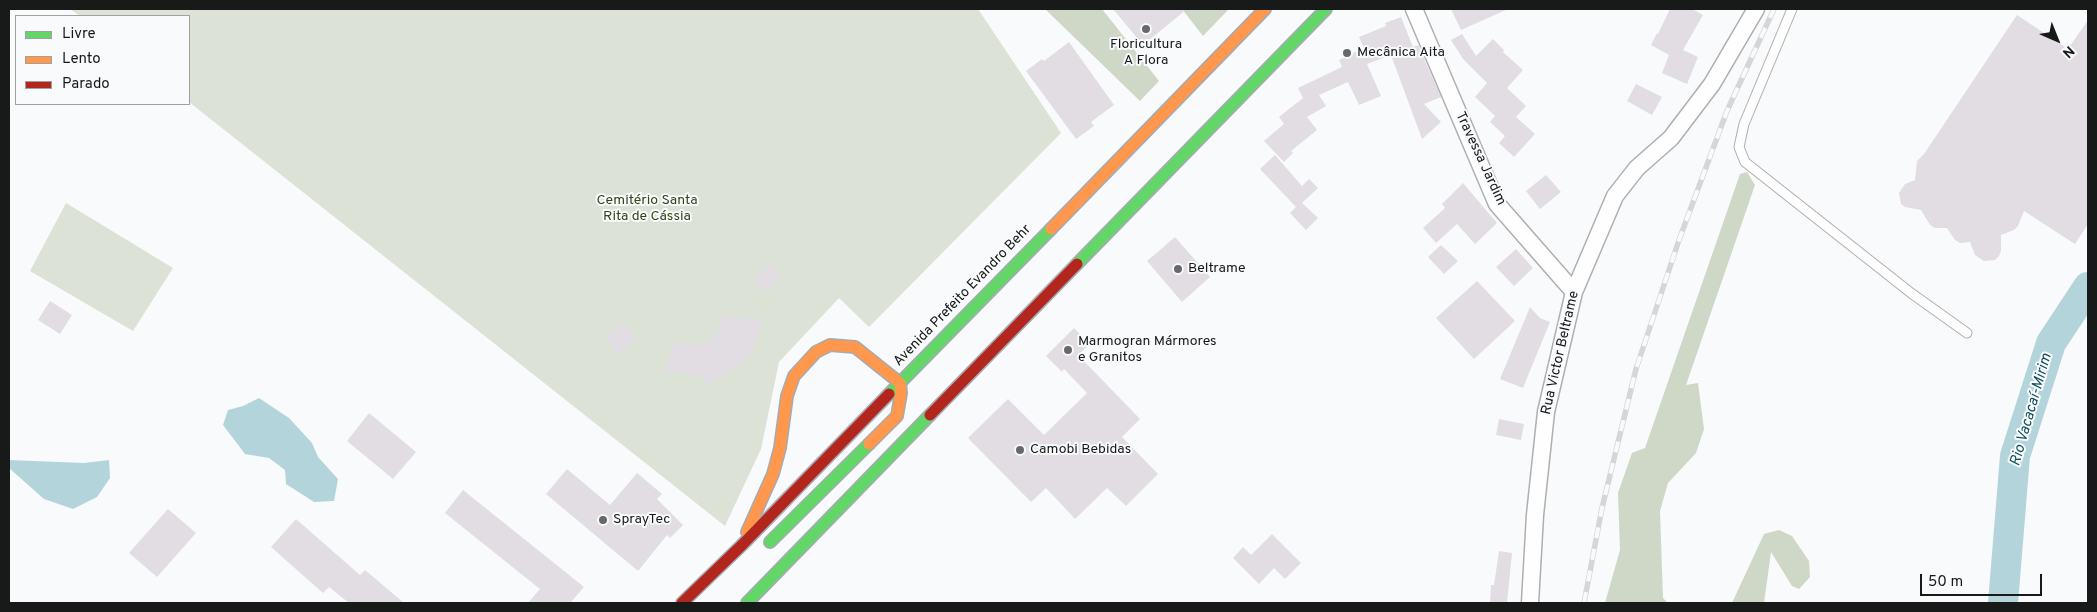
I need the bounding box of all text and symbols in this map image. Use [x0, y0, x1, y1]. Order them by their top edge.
legend [15, 15, 190, 105]
north arrow [2032, 15, 2082, 65]
marker: Floricultura A Flora [1140, 23, 1152, 35]
text: Livre [62, 25, 96, 44]
place label: Floricultura A Flora [1110, 37, 1182, 70]
text: N [2058, 42, 2077, 61]
place label: Mecânica Aita [1357, 45, 1445, 61]
marker: Mecânica Aita [1341, 47, 1353, 59]
text: Lento [62, 50, 101, 69]
text: Parado [62, 75, 110, 94]
street label: Travessa Jardim [1451, 110, 1509, 208]
park label: Cemitério Santa Rita de Cássia [596, 193, 698, 226]
street label: Avenida Prefeito Evandro Behr [891, 221, 1035, 371]
place label: Beltrame [1188, 261, 1246, 277]
marker: Beltrame [1172, 263, 1184, 275]
street label: Rua Victor Beltrame [1539, 290, 1583, 416]
place label: Marmogran Mármores e Granitos [1078, 334, 1217, 367]
marker: Marmogran Mármores e Granitos [1062, 344, 1074, 356]
water label: Rio Vacacaí-Mirim [2007, 352, 2057, 468]
place label: Camobi Bebidas [1030, 442, 1131, 458]
marker: Camobi Bebidas [1014, 444, 1026, 456]
place label: SprayTec [613, 512, 670, 528]
marker: SprayTec [597, 514, 609, 526]
scale bar [1922, 564, 2044, 596]
text: 50 m [1928, 573, 1963, 592]

